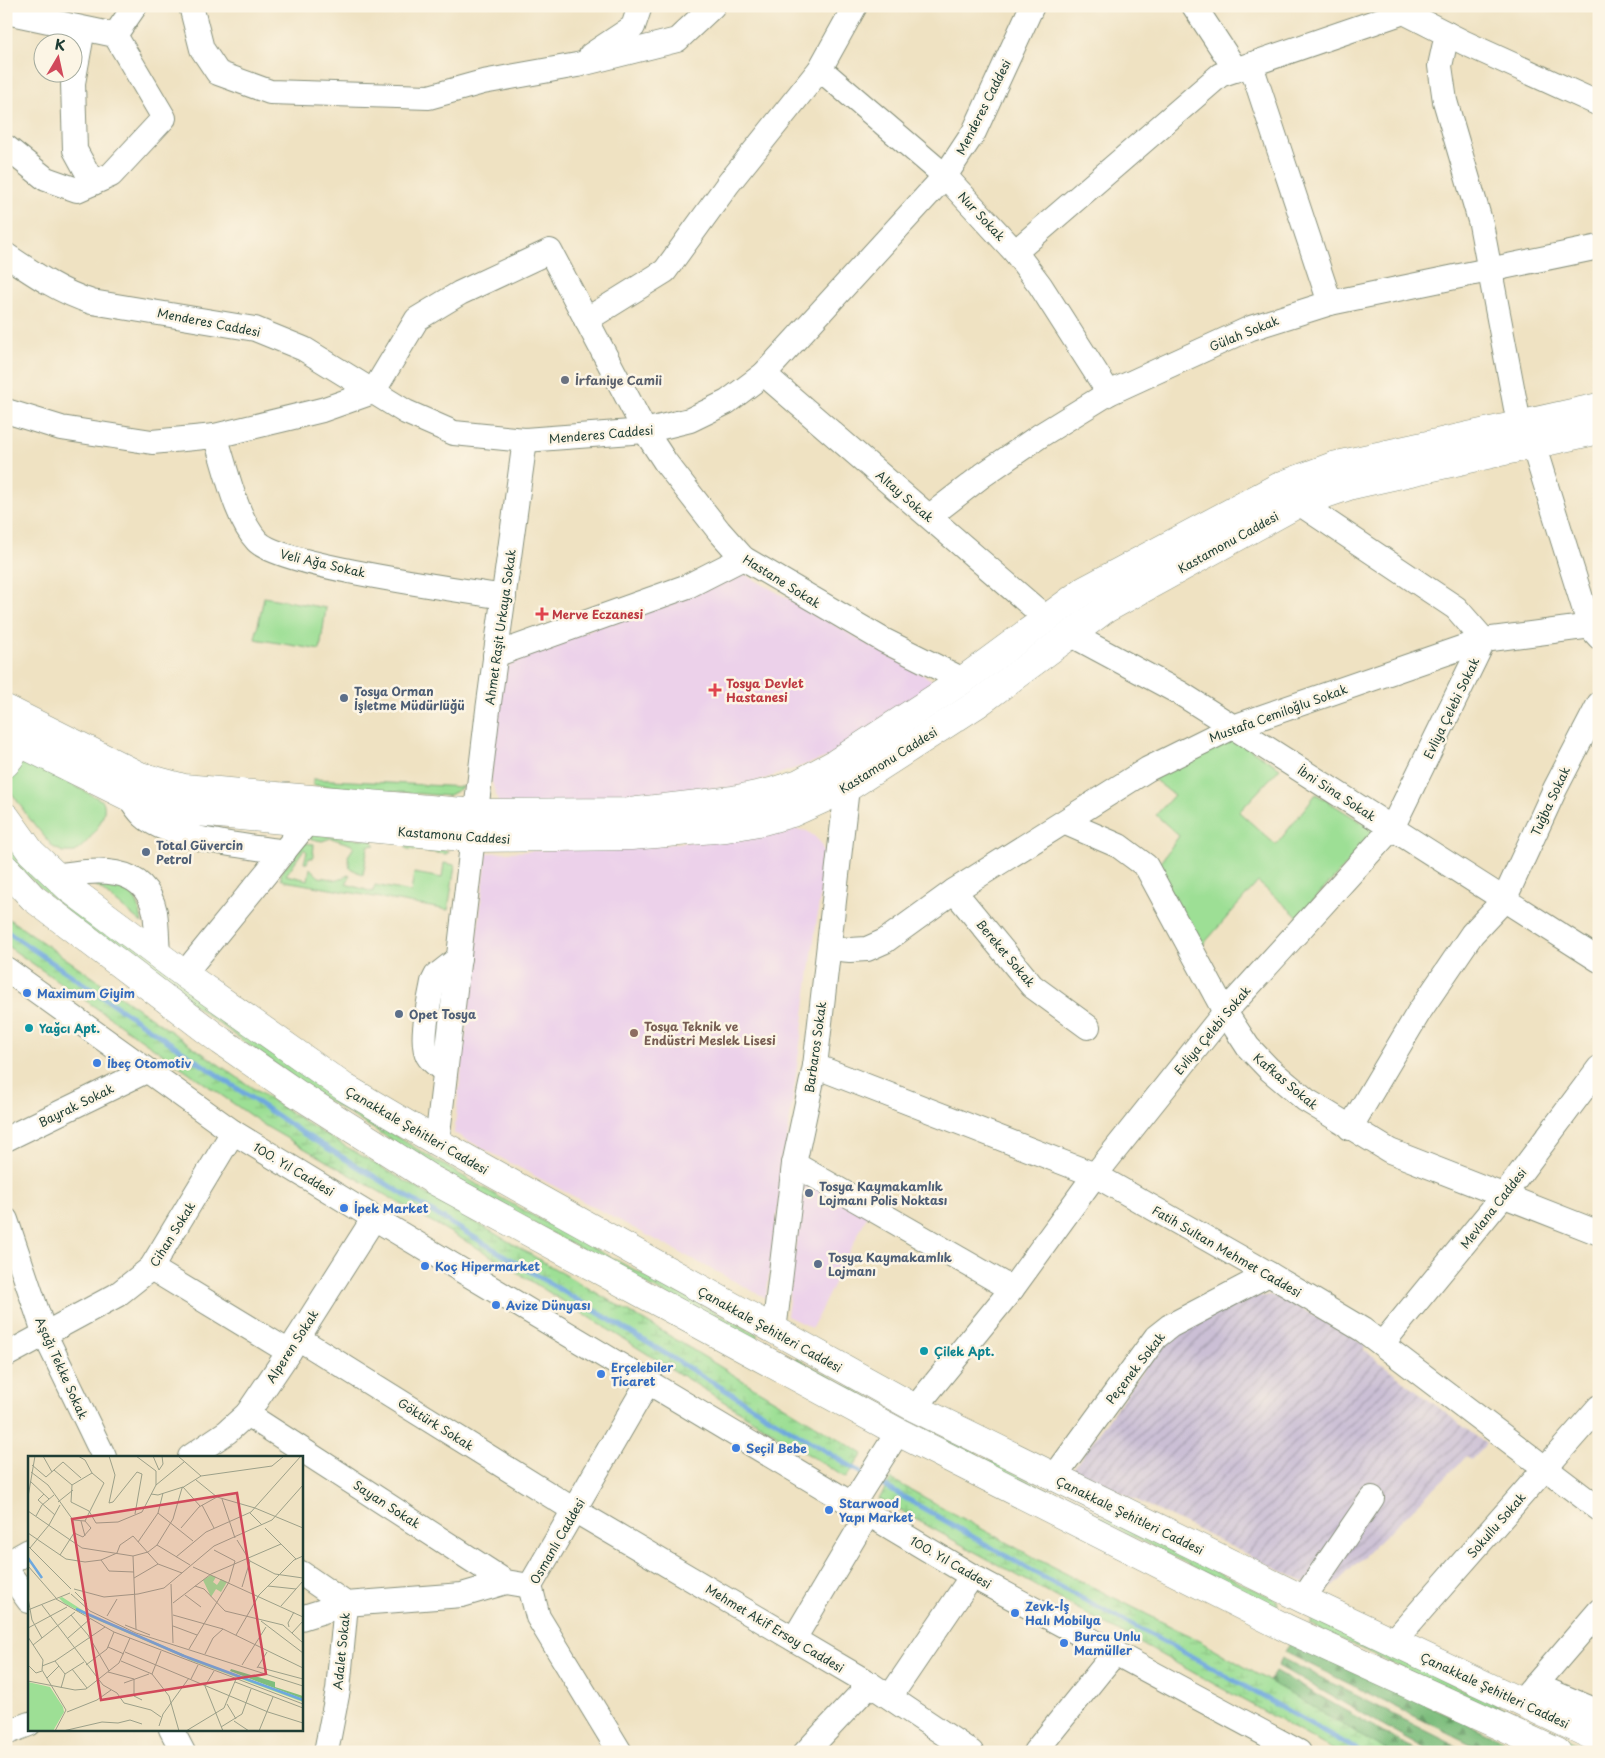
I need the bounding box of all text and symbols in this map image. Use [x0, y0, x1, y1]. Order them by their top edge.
north arrow [32, 32, 82, 82]
text: K [53, 33, 67, 56]
street label: Menderes Caddesi [951, 56, 1015, 158]
street label: Nur Sokak [954, 187, 1010, 245]
street label: Menderes Caddesi [156, 303, 262, 341]
street label: Gülah Sokak [1207, 311, 1282, 355]
place label: İrfaniye Camii [575, 371, 663, 389]
marker: İrfaniye Camii [559, 374, 571, 386]
street label: Menderes Caddesi [548, 420, 654, 448]
street label: Altay Sokak [872, 466, 938, 526]
street label: Kastamonu Caddesi [1174, 507, 1282, 577]
street label: Veli Ağa Sokak [279, 544, 368, 582]
street label: Ahmet Raşit Urkaya Sokak [480, 548, 520, 706]
street label: Hastane Sokak [740, 550, 824, 612]
place label: Merve Eczanesi [552, 605, 643, 623]
marker: Merve Eczanesi [536, 608, 548, 620]
street label: Evliya Çelebi Sokak [1419, 654, 1483, 762]
place label: Tosya Devlet Hastanesi [726, 674, 804, 706]
street label: Mustafa Cemiloğlu Sokak [1206, 679, 1350, 746]
place label: Tosya Orman İşletme Müdürlüğü [354, 682, 465, 714]
marker: Tosya Devlet Hastanesi [708, 683, 722, 697]
marker: Tosya Orman İşletme Müdürlüğü [338, 692, 350, 704]
street label: Kastamonu Caddesi [835, 723, 941, 797]
street label: İbni Sina Sokak [1294, 761, 1380, 825]
street label: Tuğba Sokak [1526, 763, 1574, 839]
street label: Kastamonu Caddesi [397, 822, 511, 848]
place label: Total Güvercin Petrol [156, 836, 243, 868]
marker: Total Güvercin Petrol [140, 846, 152, 858]
street label: Bereket Sokak [972, 915, 1040, 991]
street label: Evliya Çelebi Sokak [1170, 982, 1255, 1078]
place label: Maximum Giyim [37, 984, 135, 1002]
marker: Maximum Giyim [21, 987, 33, 999]
street label: Barbaros Sokak [800, 1000, 830, 1094]
place label: Opet Tosya [409, 1005, 476, 1023]
marker: Opet Tosya [393, 1008, 405, 1020]
place label: Tosya Teknik ve Endüstri Meslek Lisesi [644, 1017, 776, 1049]
place label: Yağcı Apt. [39, 1019, 100, 1037]
marker: Yağcı Apt. [23, 1022, 35, 1034]
marker: Tosya Teknik ve Endüstri Meslek Lisesi [628, 1027, 640, 1039]
street label: Kafkas Sokak [1250, 1048, 1322, 1114]
place label: İbeç Otomotiv [107, 1054, 191, 1072]
marker: İbeç Otomotiv [91, 1057, 103, 1069]
street label: Bayrak Sokak [35, 1079, 117, 1131]
street label: Çanakkale Şehitleri Caddesi [342, 1082, 492, 1178]
street label: 100. Yıl Caddesi [250, 1138, 338, 1200]
street label: Mevlana Caddesi [1456, 1164, 1530, 1252]
place label: Tosya Kaymakamlık Lojmanı Polis Noktası [819, 1177, 947, 1209]
marker: Tosya Kaymakamlık Lojmanı Polis Noktası [803, 1187, 815, 1199]
street label: Cihan Sokak [145, 1198, 199, 1270]
place label: İpek Market [354, 1199, 429, 1217]
street label: Fatih Sultan Mehmet Caddesi [1149, 1201, 1305, 1301]
marker: İpek Market [338, 1202, 350, 1214]
place label: Tosya Kaymakamlık Lojmanı [828, 1248, 953, 1280]
place label: Koç Hipermarket [435, 1257, 540, 1275]
marker: Tosya Kaymakamlık Lojmanı [812, 1258, 824, 1270]
marker: Koç Hipermarket [419, 1260, 431, 1272]
street label: Çanakkale Şehitleri Caddesi [695, 1282, 845, 1376]
place label: Avize Dünyası [505, 1296, 591, 1314]
marker: Avize Dünyası [490, 1299, 502, 1311]
street label: Alperen Sokak [262, 1306, 322, 1386]
street label: Aşağı Tekke Sokak [31, 1314, 93, 1422]
street label: Peçenek Sokak [1101, 1328, 1169, 1408]
place label: Çilek Apt. [934, 1342, 994, 1360]
marker: Çilek Apt. [918, 1345, 930, 1357]
place label: Erçelebiler Ticaret [611, 1358, 674, 1390]
marker: Erçelebiler Ticaret [595, 1368, 607, 1380]
street label: Göktürk Sokak [395, 1393, 477, 1455]
place label: Seçil Bebe [746, 1439, 807, 1457]
marker: Seçil Bebe [730, 1442, 742, 1454]
inset map [28, 1456, 302, 1730]
street label: Çanakkale Şehitleri Caddesi [1053, 1471, 1207, 1559]
street label: Sayan Sokak [350, 1476, 424, 1532]
street label: Sokullu Sokak [1463, 1488, 1530, 1562]
place label: Starwood Yapı Market [839, 1494, 914, 1526]
street label: Osmanlı Caddesi [525, 1495, 589, 1587]
marker: Starwood Yapı Market [823, 1504, 835, 1516]
street label: 100. Yıl Caddesi [907, 1531, 995, 1593]
street label: Mehmet Akif Ersoy Caddesi [702, 1579, 848, 1677]
place label: Zevk-İş Halı Mobilya [1025, 1597, 1101, 1629]
marker: Zevk-İş Halı Mobilya [1009, 1607, 1021, 1619]
street label: Adalet Sokak [328, 1611, 354, 1691]
place label: Burcu Unlu Mamüller [1074, 1627, 1141, 1659]
marker: Burcu Unlu Mamüller [1058, 1637, 1070, 1649]
street label: Çanakkale Şehitleri Caddesi [1418, 1648, 1572, 1732]

